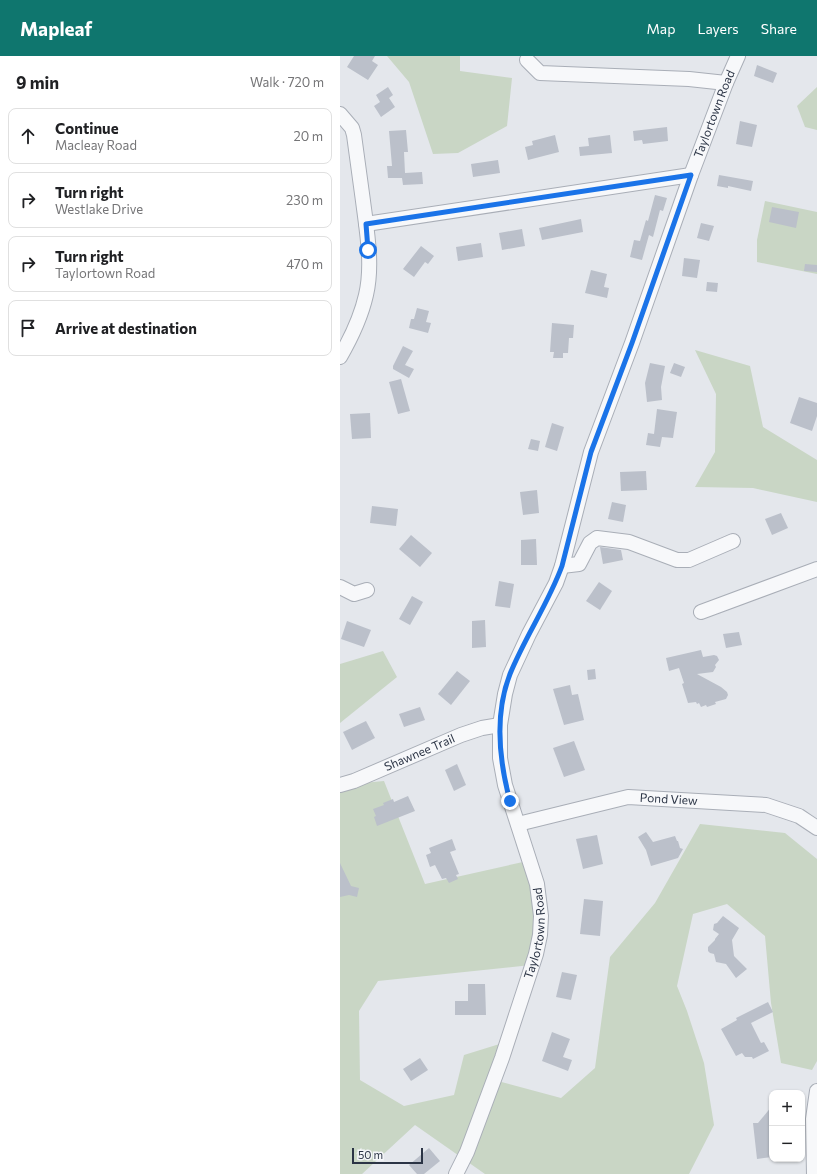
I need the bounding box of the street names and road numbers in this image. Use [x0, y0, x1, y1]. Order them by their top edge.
street label: Taylortown Road [690, 68, 737, 159]
street label: Shawnee Trail [382, 731, 457, 773]
street label: Pond View [639, 790, 698, 807]
street label: Taylortown Road [520, 887, 547, 980]

